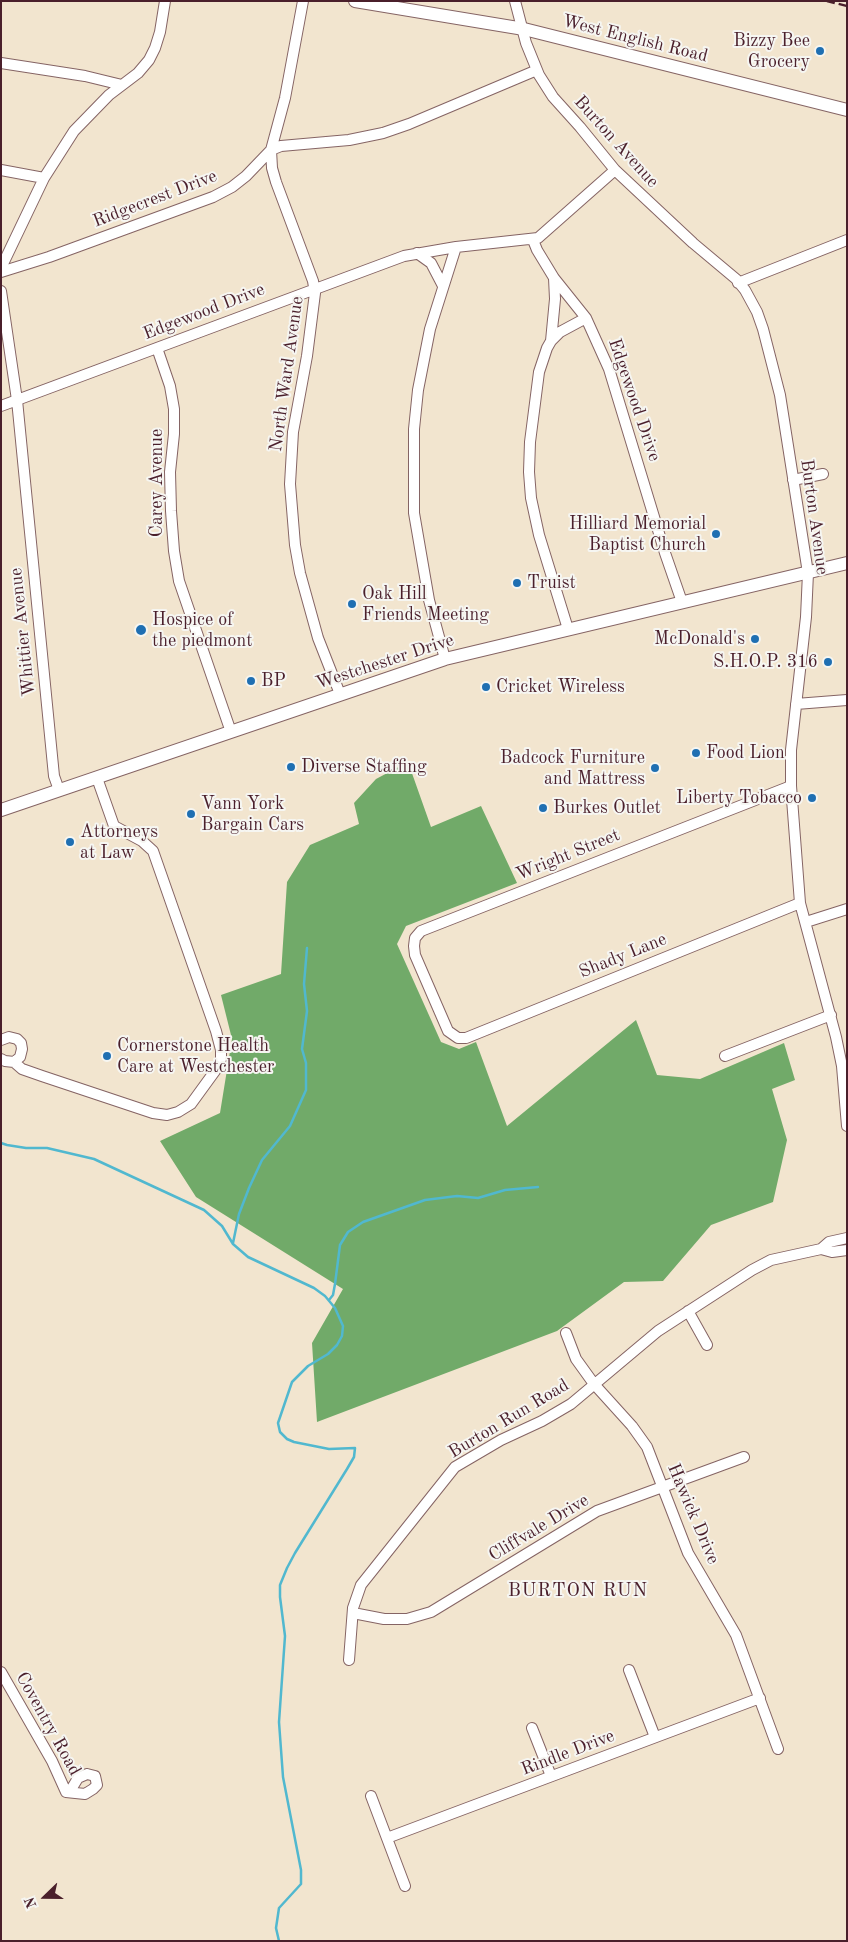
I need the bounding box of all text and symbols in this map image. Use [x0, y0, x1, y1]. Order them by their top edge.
street label: West English Road [560, 10, 710, 68]
place label: Bizzy Bee Grocery [733, 30, 810, 72]
marker: Bizzy Bee Grocery [814, 45, 826, 57]
street label: Burton Avenue [569, 91, 663, 193]
street label: Ridgecrest Drive [90, 165, 220, 233]
street label: Edgewood Drive [140, 279, 268, 345]
street label: North Ward Avenue [265, 295, 309, 453]
street label: Edgewood Drive [603, 336, 665, 464]
street label: Carey Avenue [146, 429, 168, 537]
street label: Burton Avenue [795, 458, 833, 576]
place label: Hilliard Memorial Baptist Church [569, 513, 706, 556]
marker: Hilliard Memorial Baptist Church [710, 528, 722, 540]
street label: Whittier Avenue [6, 567, 40, 697]
place label: Truist [527, 572, 576, 594]
marker: Truist [511, 577, 523, 589]
place label: Oak Hill Friends Meeting [362, 583, 489, 626]
marker: Oak Hill Friends Meeting [346, 598, 358, 610]
place label: Hospice of the piedmont [152, 609, 253, 652]
marker: Hospice of the piedmont [134, 623, 148, 637]
place label: McDonald's [654, 628, 745, 650]
street label: Westchester Drive [313, 630, 457, 694]
marker: McDonald's [749, 633, 761, 645]
place label: S.H.O.P. 316 [713, 651, 818, 673]
marker: S.H.O.P. 316 [822, 656, 834, 668]
place label: BP [261, 670, 286, 692]
marker: BP [245, 675, 257, 687]
place label: Cricket Wireless [496, 676, 625, 698]
marker: Cricket Wireless [480, 681, 492, 693]
place label: Food Lion [706, 742, 785, 764]
place label: Badcock Furniture and Mattress [500, 747, 645, 790]
marker: Food Lion [690, 747, 702, 759]
place label: Diverse Staffing [301, 756, 427, 778]
marker: Diverse Staffing [285, 761, 297, 773]
marker: Badcock Furniture and Mattress [649, 762, 661, 774]
place label: Liberty Tobacco [676, 787, 802, 809]
marker: Liberty Tobacco [806, 792, 818, 804]
place label: Vann York Bargain Cars [201, 793, 304, 836]
place label: Burkes Outlet [553, 797, 661, 819]
marker: Burkes Outlet [537, 802, 549, 814]
marker: Vann York Bargain Cars [185, 808, 197, 820]
place label: Attorneys at Law [80, 821, 158, 864]
street label: Wright Street [513, 824, 623, 886]
marker: Attorneys at Law [64, 836, 76, 848]
street label: Shady Lane [576, 929, 670, 983]
place label: Cornerstone Health Care at Westchester [117, 1035, 274, 1078]
marker: Cornerstone Health Care at Westchester [101, 1050, 113, 1062]
street label: Burton Run Road [445, 1375, 573, 1463]
street label: Hawick Drive [662, 1461, 724, 1567]
street label: Cliffvale Drive [485, 1490, 593, 1566]
district label: BURTON RUN [507, 1580, 649, 1602]
street label: Coventry Road [11, 1668, 85, 1780]
street label: Rindle Drive [518, 1725, 618, 1781]
north arrow [20, 1872, 70, 1922]
text: N [23, 1895, 40, 1910]

